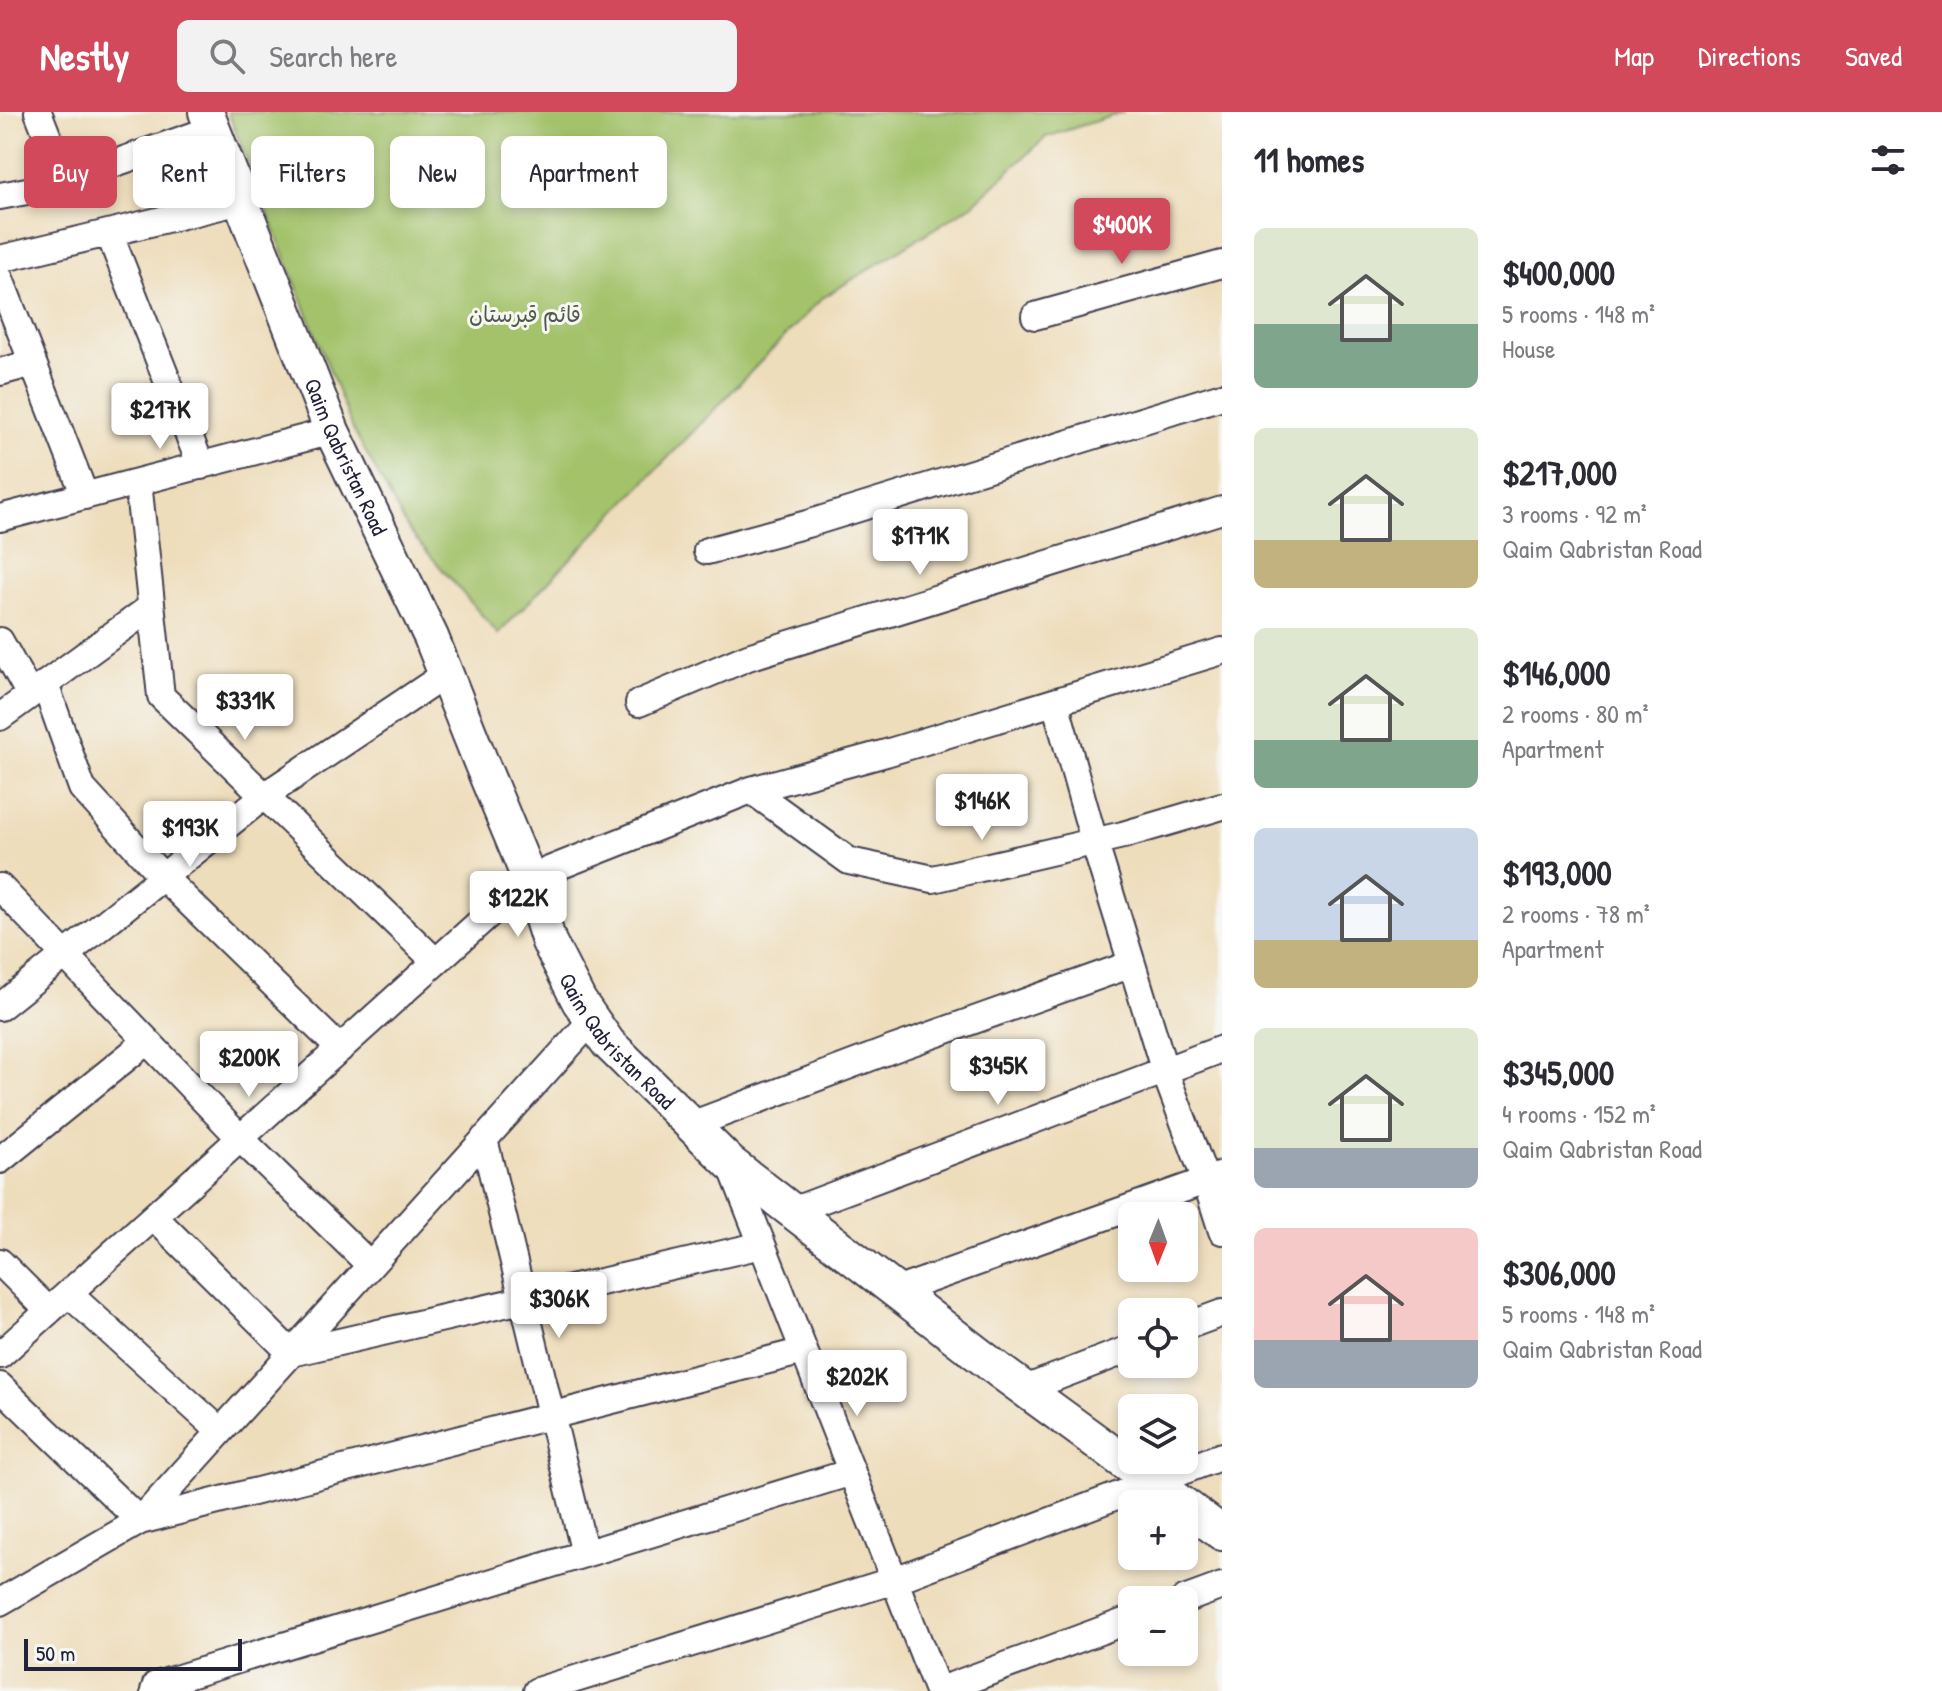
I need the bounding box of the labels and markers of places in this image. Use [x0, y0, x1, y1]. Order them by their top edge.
pin: $400K [1066, 198, 1178, 266]
pin: $217K [104, 383, 216, 451]
pin: $171K [864, 509, 976, 577]
pin: $331K [189, 674, 301, 742]
pin: $146K [926, 774, 1038, 842]
pin: $193K [134, 801, 246, 869]
pin: $122K [462, 871, 574, 939]
pin: $200K [193, 1031, 305, 1099]
pin: $345K [942, 1039, 1054, 1107]
pin: $306K [503, 1272, 615, 1340]
pin: $202K [801, 1350, 913, 1418]

